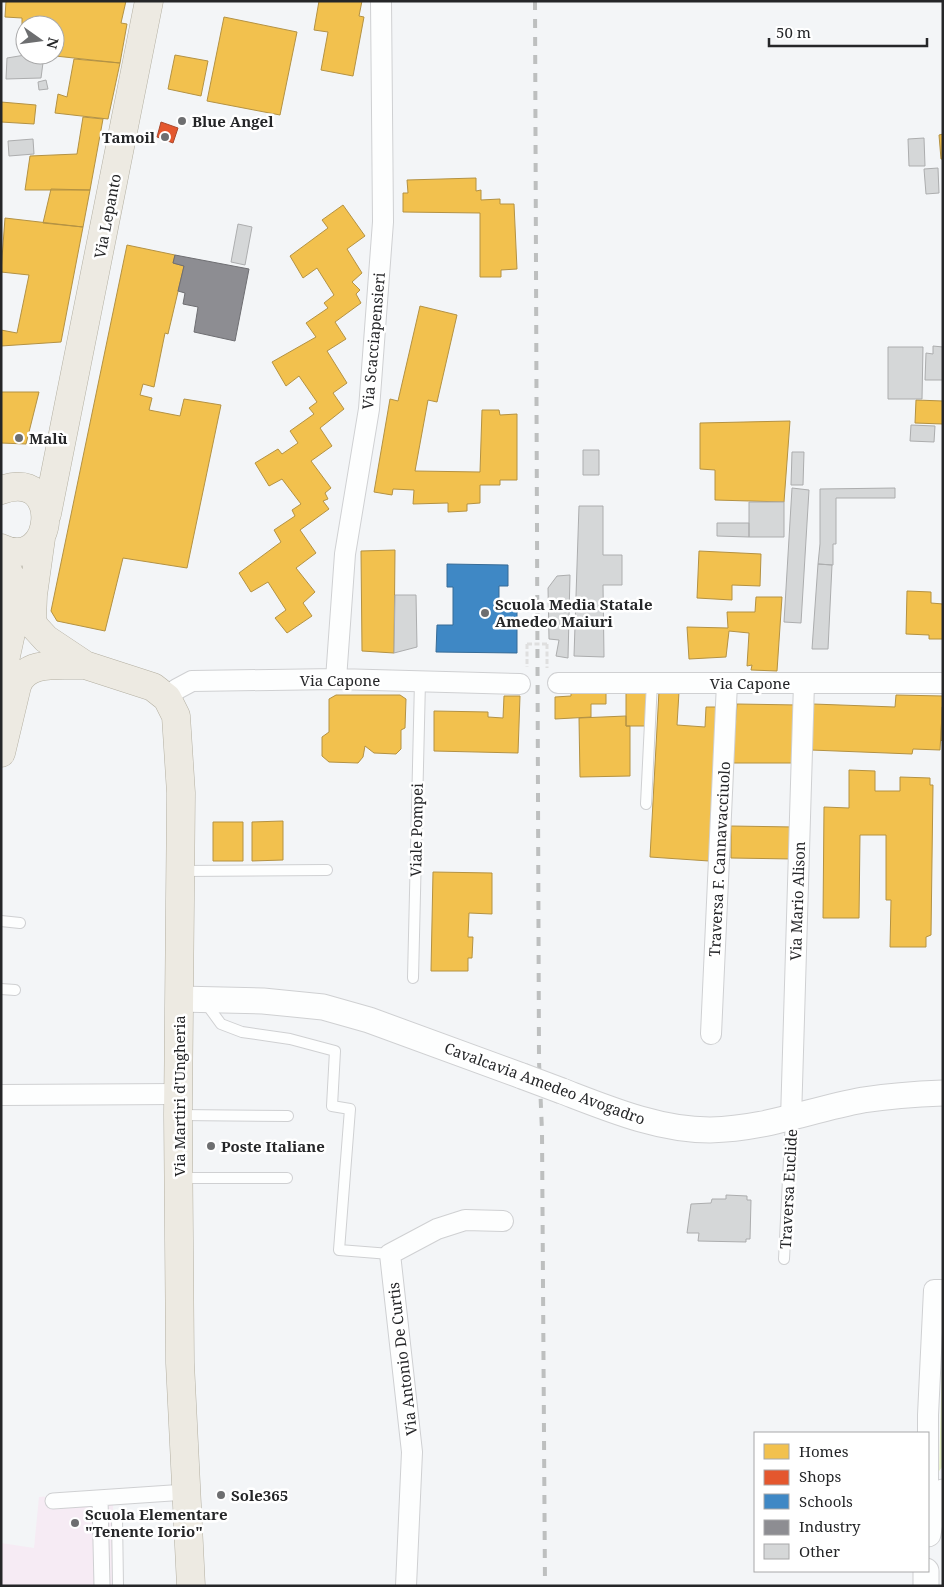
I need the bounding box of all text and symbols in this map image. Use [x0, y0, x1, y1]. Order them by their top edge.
north arrow [15, 15, 65, 65]
scale bar [769, 15, 926, 47]
text: 50 m [776, 22, 811, 42]
text: N [43, 36, 64, 51]
place label: Blue Angel [192, 111, 274, 131]
marker: Blue Angel [176, 115, 188, 127]
place label: Tamoil [102, 127, 156, 147]
marker: Tamoil [159, 131, 171, 143]
street label: Via Lepanto [89, 172, 125, 260]
street label: Via Scacciapensieri [357, 271, 389, 410]
place label: Malù [29, 428, 68, 448]
marker: Malù [13, 432, 25, 444]
place label: Scuola Media Statale Amedeo Maiuri [495, 594, 652, 631]
marker: Scuola Media Statale Amedeo Maiuri [479, 607, 491, 619]
street label: Via Capone [300, 670, 380, 690]
street label: Via Capone [710, 673, 790, 693]
street label: Traversa F. Cannavacciuolo [704, 761, 734, 957]
street label: Viale Pompei [405, 783, 427, 877]
street label: Via Mario Alison [785, 841, 809, 961]
street label: Via Martiri d'Ungheria [169, 1015, 189, 1177]
street label: Cavalcavia Amedeo Avogadro [442, 1037, 648, 1129]
street label: Traversa Euclide [775, 1128, 801, 1250]
place label: Poste Italiane [221, 1136, 325, 1156]
marker: Poste Italiane [205, 1140, 217, 1152]
street label: Via Antonio De Curtis [383, 1281, 421, 1437]
legend [754, 1432, 929, 1572]
text: Homes [799, 1441, 849, 1461]
text: Shops [799, 1466, 842, 1486]
place label: Sole365 [231, 1485, 288, 1505]
marker: Sole365 [215, 1489, 227, 1501]
text: Schools [799, 1491, 853, 1511]
place label: Scuola Elementare "Tenente Iorio" [85, 1504, 228, 1541]
text: Industry [799, 1516, 861, 1536]
marker: Scuola Elementare "Tenente Iorio" [69, 1517, 81, 1529]
text: Other [799, 1541, 840, 1561]

